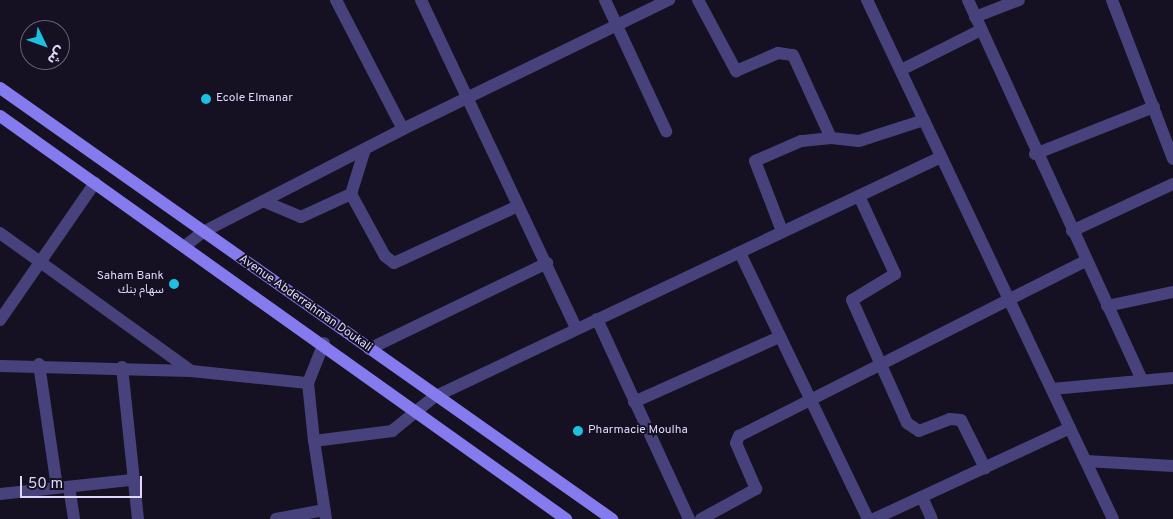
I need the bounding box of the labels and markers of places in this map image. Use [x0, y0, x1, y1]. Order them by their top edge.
place label: Ecole Elmanar [216, 92, 293, 106]
marker: Ecole Elmanar [200, 93, 212, 105]
place label: Saham Bank سهام بنك [97, 270, 164, 298]
marker: Saham Bank سهام بنك [168, 278, 180, 290]
place label: Pharmacie Moulha [588, 424, 688, 438]
marker: Pharmacie Moulha [572, 425, 584, 437]

